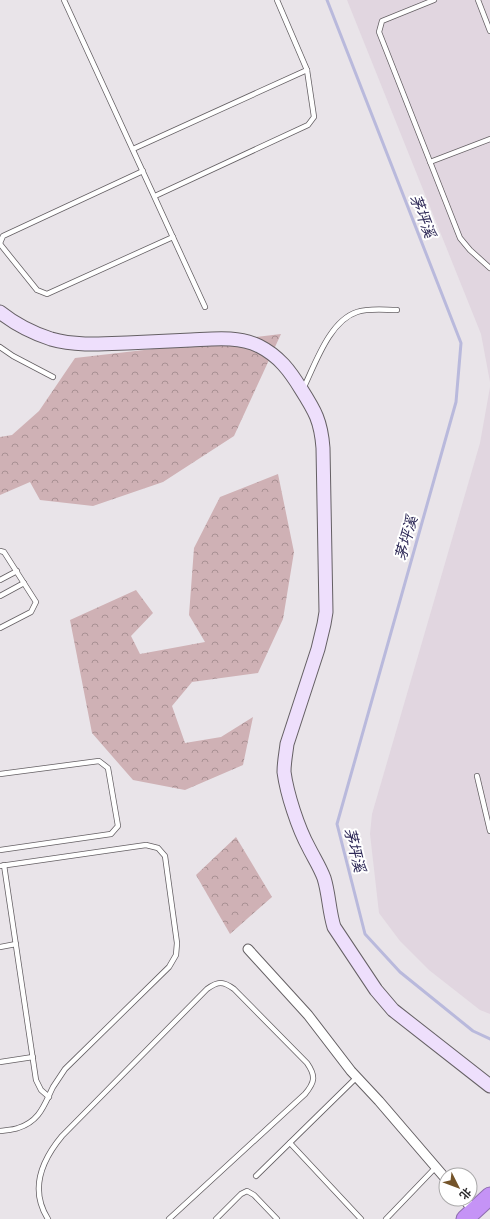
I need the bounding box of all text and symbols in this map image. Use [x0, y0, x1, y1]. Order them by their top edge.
water label: 茅坪溪 [406, 192, 441, 242]
water label: 茅坪溪 [391, 512, 422, 562]
water label: 茅坪溪 [340, 826, 370, 876]
north arrow [438, 1167, 478, 1207]
text: 北 [457, 1185, 474, 1202]

